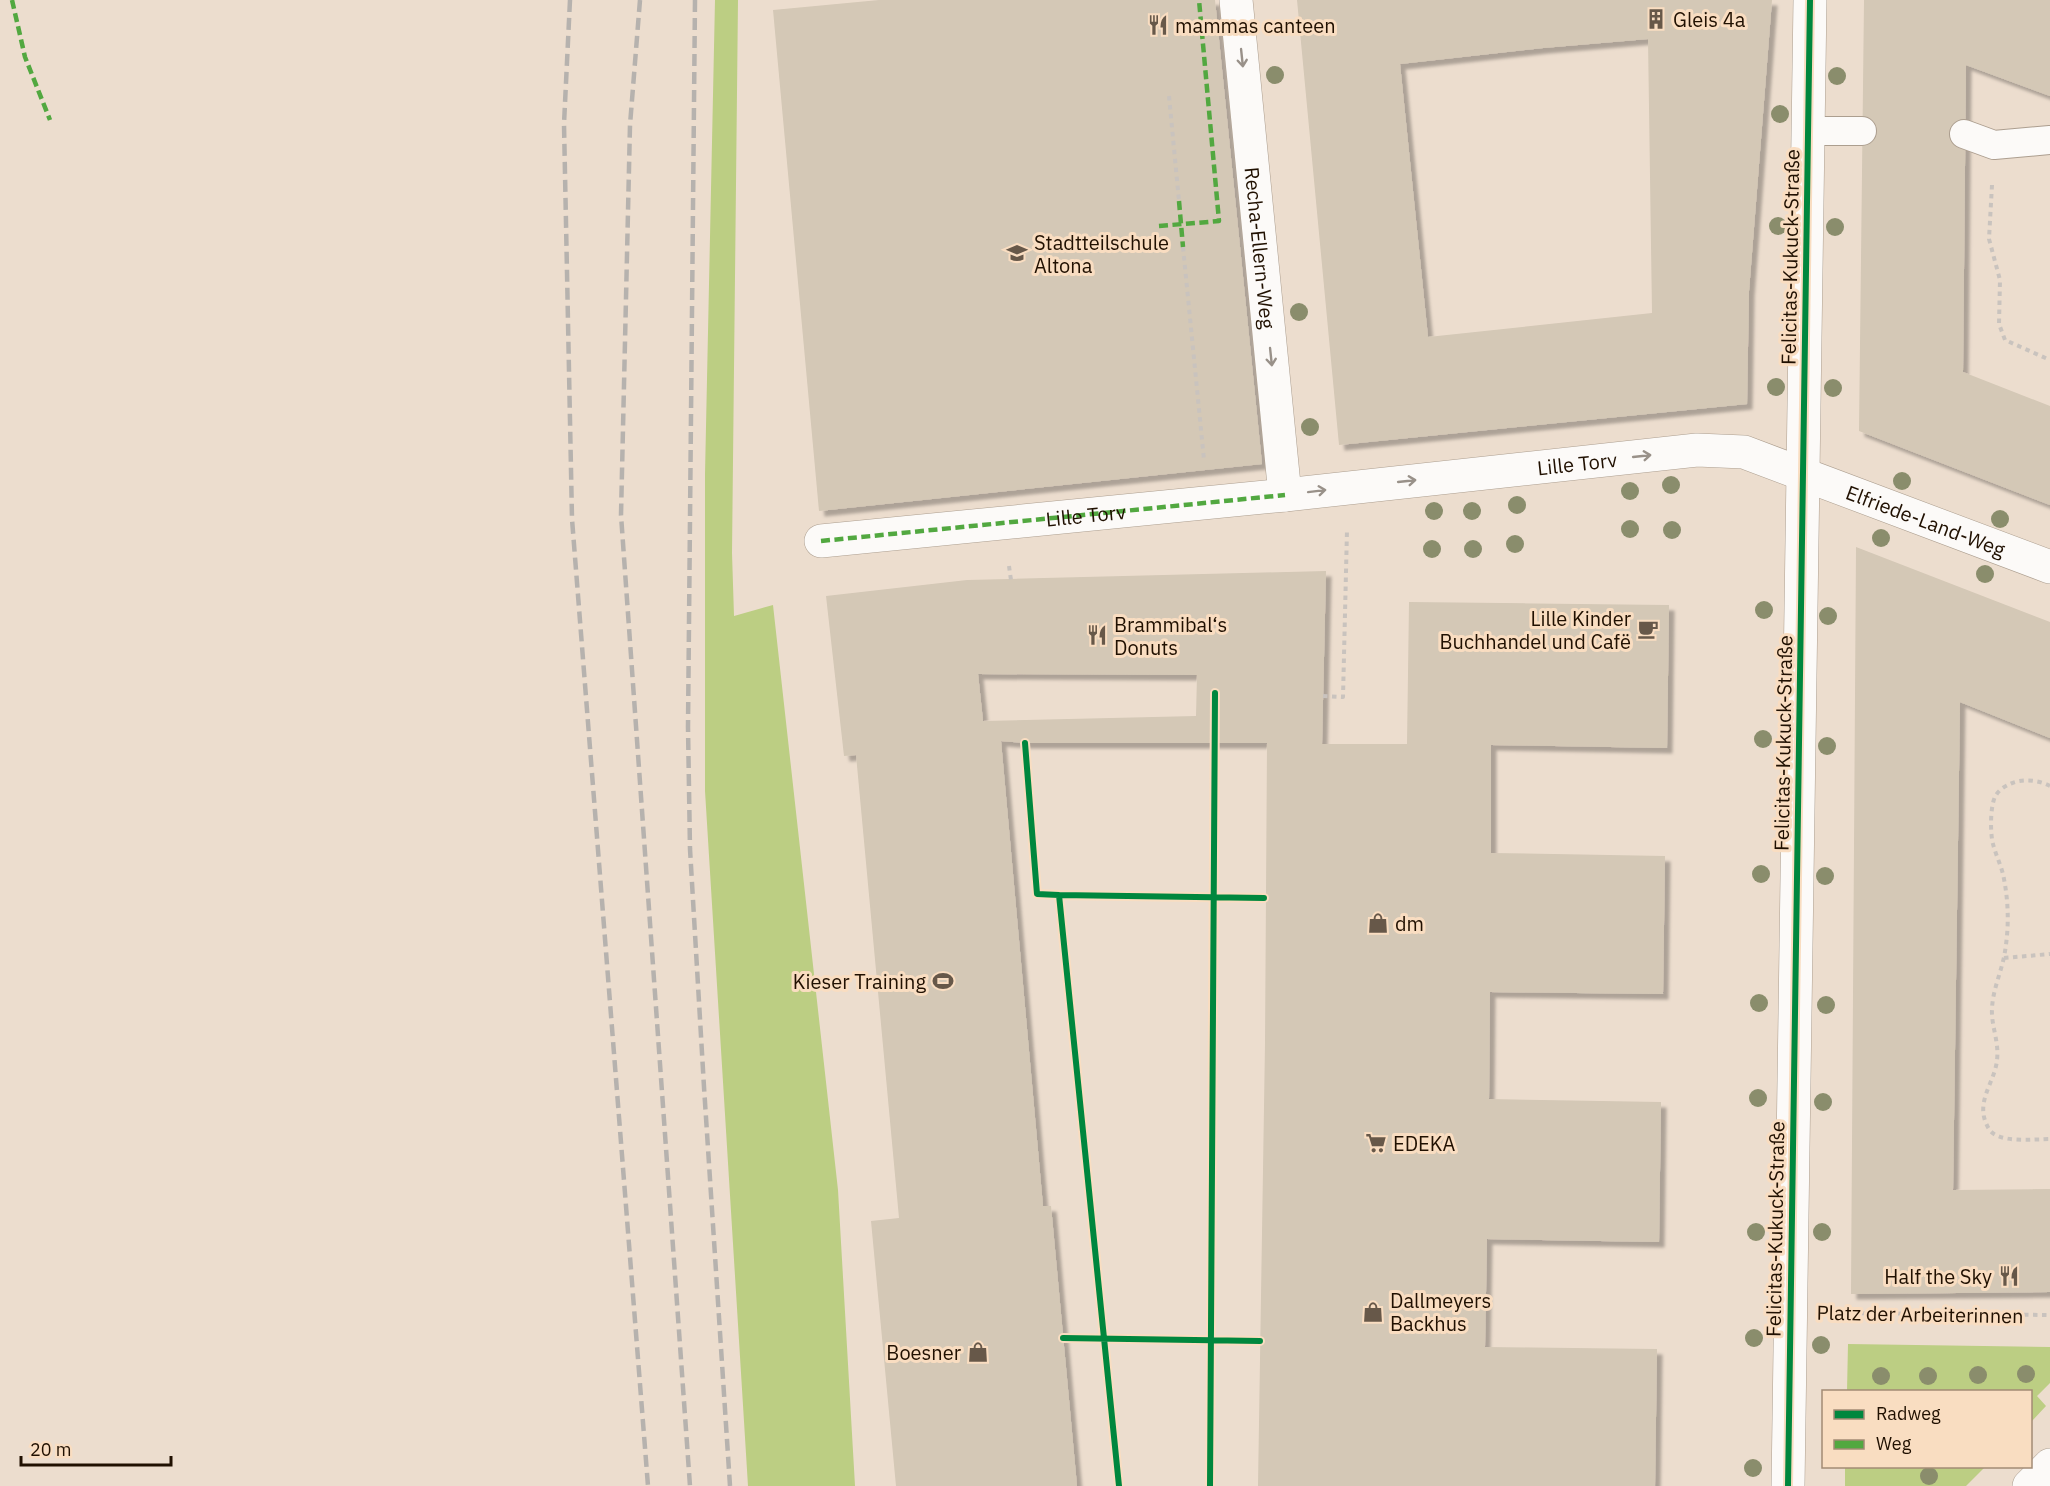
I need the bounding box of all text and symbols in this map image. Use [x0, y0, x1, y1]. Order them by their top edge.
place label: Gleis 4a [1673, 6, 1746, 33]
building icon: Gleis 4a [1644, 7, 1668, 31]
place label: mammas canteen [1175, 12, 1336, 39]
restaurant icon: mammas canteen [1146, 13, 1170, 37]
one-way arrow [1237, 48, 1248, 68]
street label: Felicitas-Kukuck-Straße [1775, 149, 1805, 365]
street label: Recha-Ellern-Weg [1239, 166, 1282, 330]
place label: Stadtteilschule Altona [1034, 229, 1169, 279]
school or university icon: Stadtteilschule Altona [1005, 241, 1029, 265]
one-way arrow [1266, 346, 1277, 366]
street label: Lille Torv [1536, 445, 1619, 481]
one-way arrow [1632, 450, 1652, 461]
one-way arrow [1396, 475, 1416, 486]
street label: Elfriede-Land-Weg [1842, 478, 2010, 563]
one-way arrow [1306, 486, 1326, 497]
street label: Lille Torv [1044, 497, 1127, 532]
place label: Lille Kinder Buchhandel und Cafë [1440, 605, 1631, 655]
place label: Brammibal‘s Donuts [1114, 611, 1227, 661]
cafe icon: Lille Kinder Buchhandel und Cafë [1636, 617, 1660, 641]
restaurant icon: Brammibal‘s Donuts [1085, 623, 1109, 647]
street label: Felicitas-Kukuck-Straße [1768, 635, 1798, 851]
place label: dm [1395, 910, 1424, 937]
shop icon: dm [1366, 911, 1390, 935]
place label: Kieser Training [793, 968, 926, 995]
sports icon: Kieser Training [931, 969, 955, 993]
street label: Felicitas-Kukuck-Straße [1760, 1121, 1790, 1337]
place label: EDEKA [1393, 1130, 1455, 1157]
supermarket icon: EDEKA [1364, 1131, 1388, 1155]
place label: Half the Sky [1884, 1263, 1992, 1290]
restaurant icon: Half the Sky [1997, 1264, 2021, 1288]
place label: Dallmeyers Backhus [1390, 1287, 1491, 1337]
street label: Platz der Arbeiterinnen [1816, 1299, 2024, 1329]
shop icon: Dallmeyers Backhus [1361, 1300, 1385, 1324]
place label: Boesner [886, 1339, 961, 1366]
shop icon: Boesner [966, 1340, 990, 1364]
legend [1822, 1390, 2032, 1468]
text: Radweg [1876, 1402, 1941, 1425]
scale bar [21, 1429, 171, 1467]
text: Weg [1876, 1432, 1912, 1455]
text: 20 m [30, 1438, 72, 1461]

